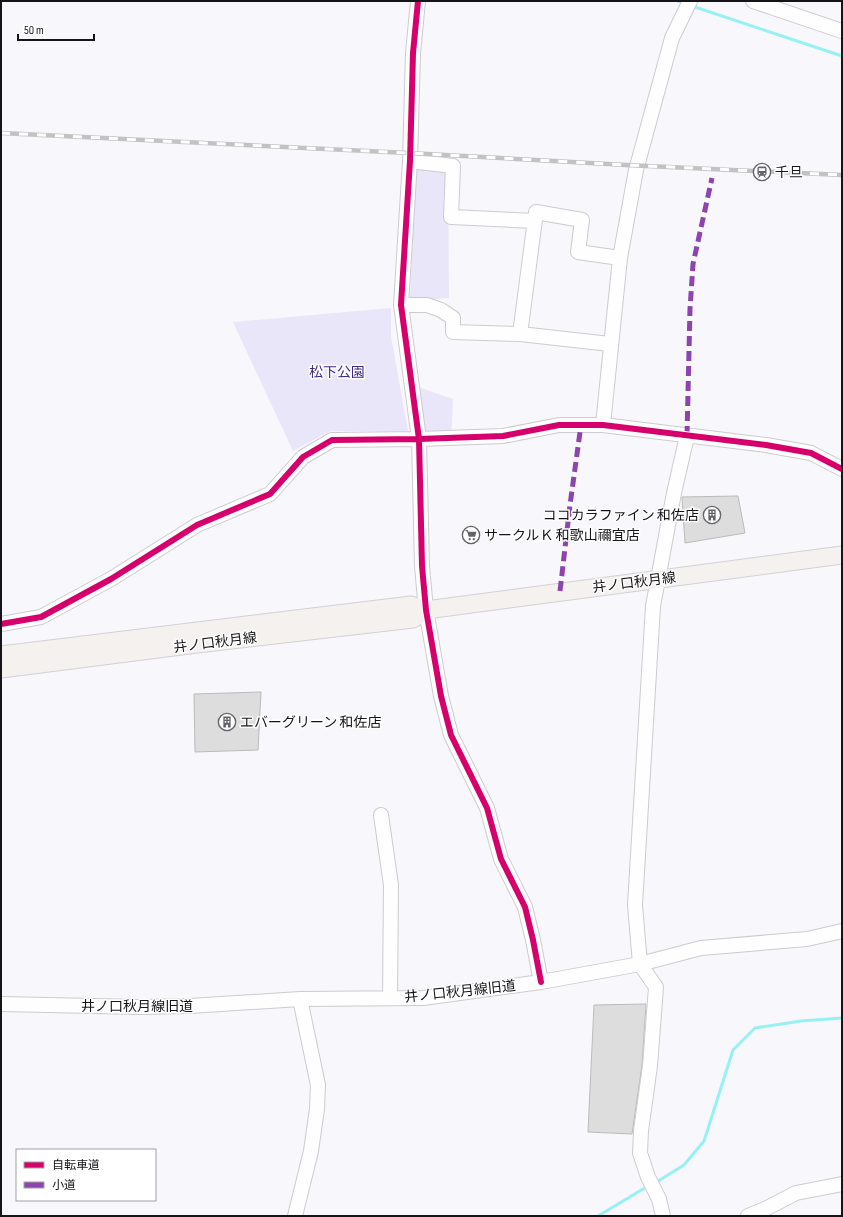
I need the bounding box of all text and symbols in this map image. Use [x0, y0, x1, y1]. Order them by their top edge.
scale bar [18, 16, 94, 42]
text: 50 m [24, 23, 44, 38]
station icon: 千旦 [752, 162, 772, 182]
place label: 千旦 [775, 164, 803, 181]
park label: 松下公園 [309, 364, 365, 381]
building icon: ココカラファイン 和佐店 [702, 505, 722, 525]
place label: ココカラファイン 和佐店 [543, 507, 699, 524]
supermarket icon: サークルＫ 和歌山禰宜店 [461, 525, 481, 545]
place label: サークルＫ 和歌山禰宜店 [484, 527, 640, 544]
street label: 井ノ口秋月線 [591, 569, 677, 596]
street label: 井ノ口秋月線 [172, 629, 258, 656]
building icon: エバーグリーン 和佐店 [217, 712, 237, 732]
place label: エバーグリーン 和佐店 [240, 714, 382, 731]
street label: 井ノ口秋月線旧道 [403, 977, 517, 1006]
street label: 井ノ口秋月線旧道 [81, 998, 193, 1015]
legend [16, 1149, 156, 1201]
text: 自転車道 [52, 1158, 100, 1173]
text: 小道 [52, 1178, 76, 1193]

